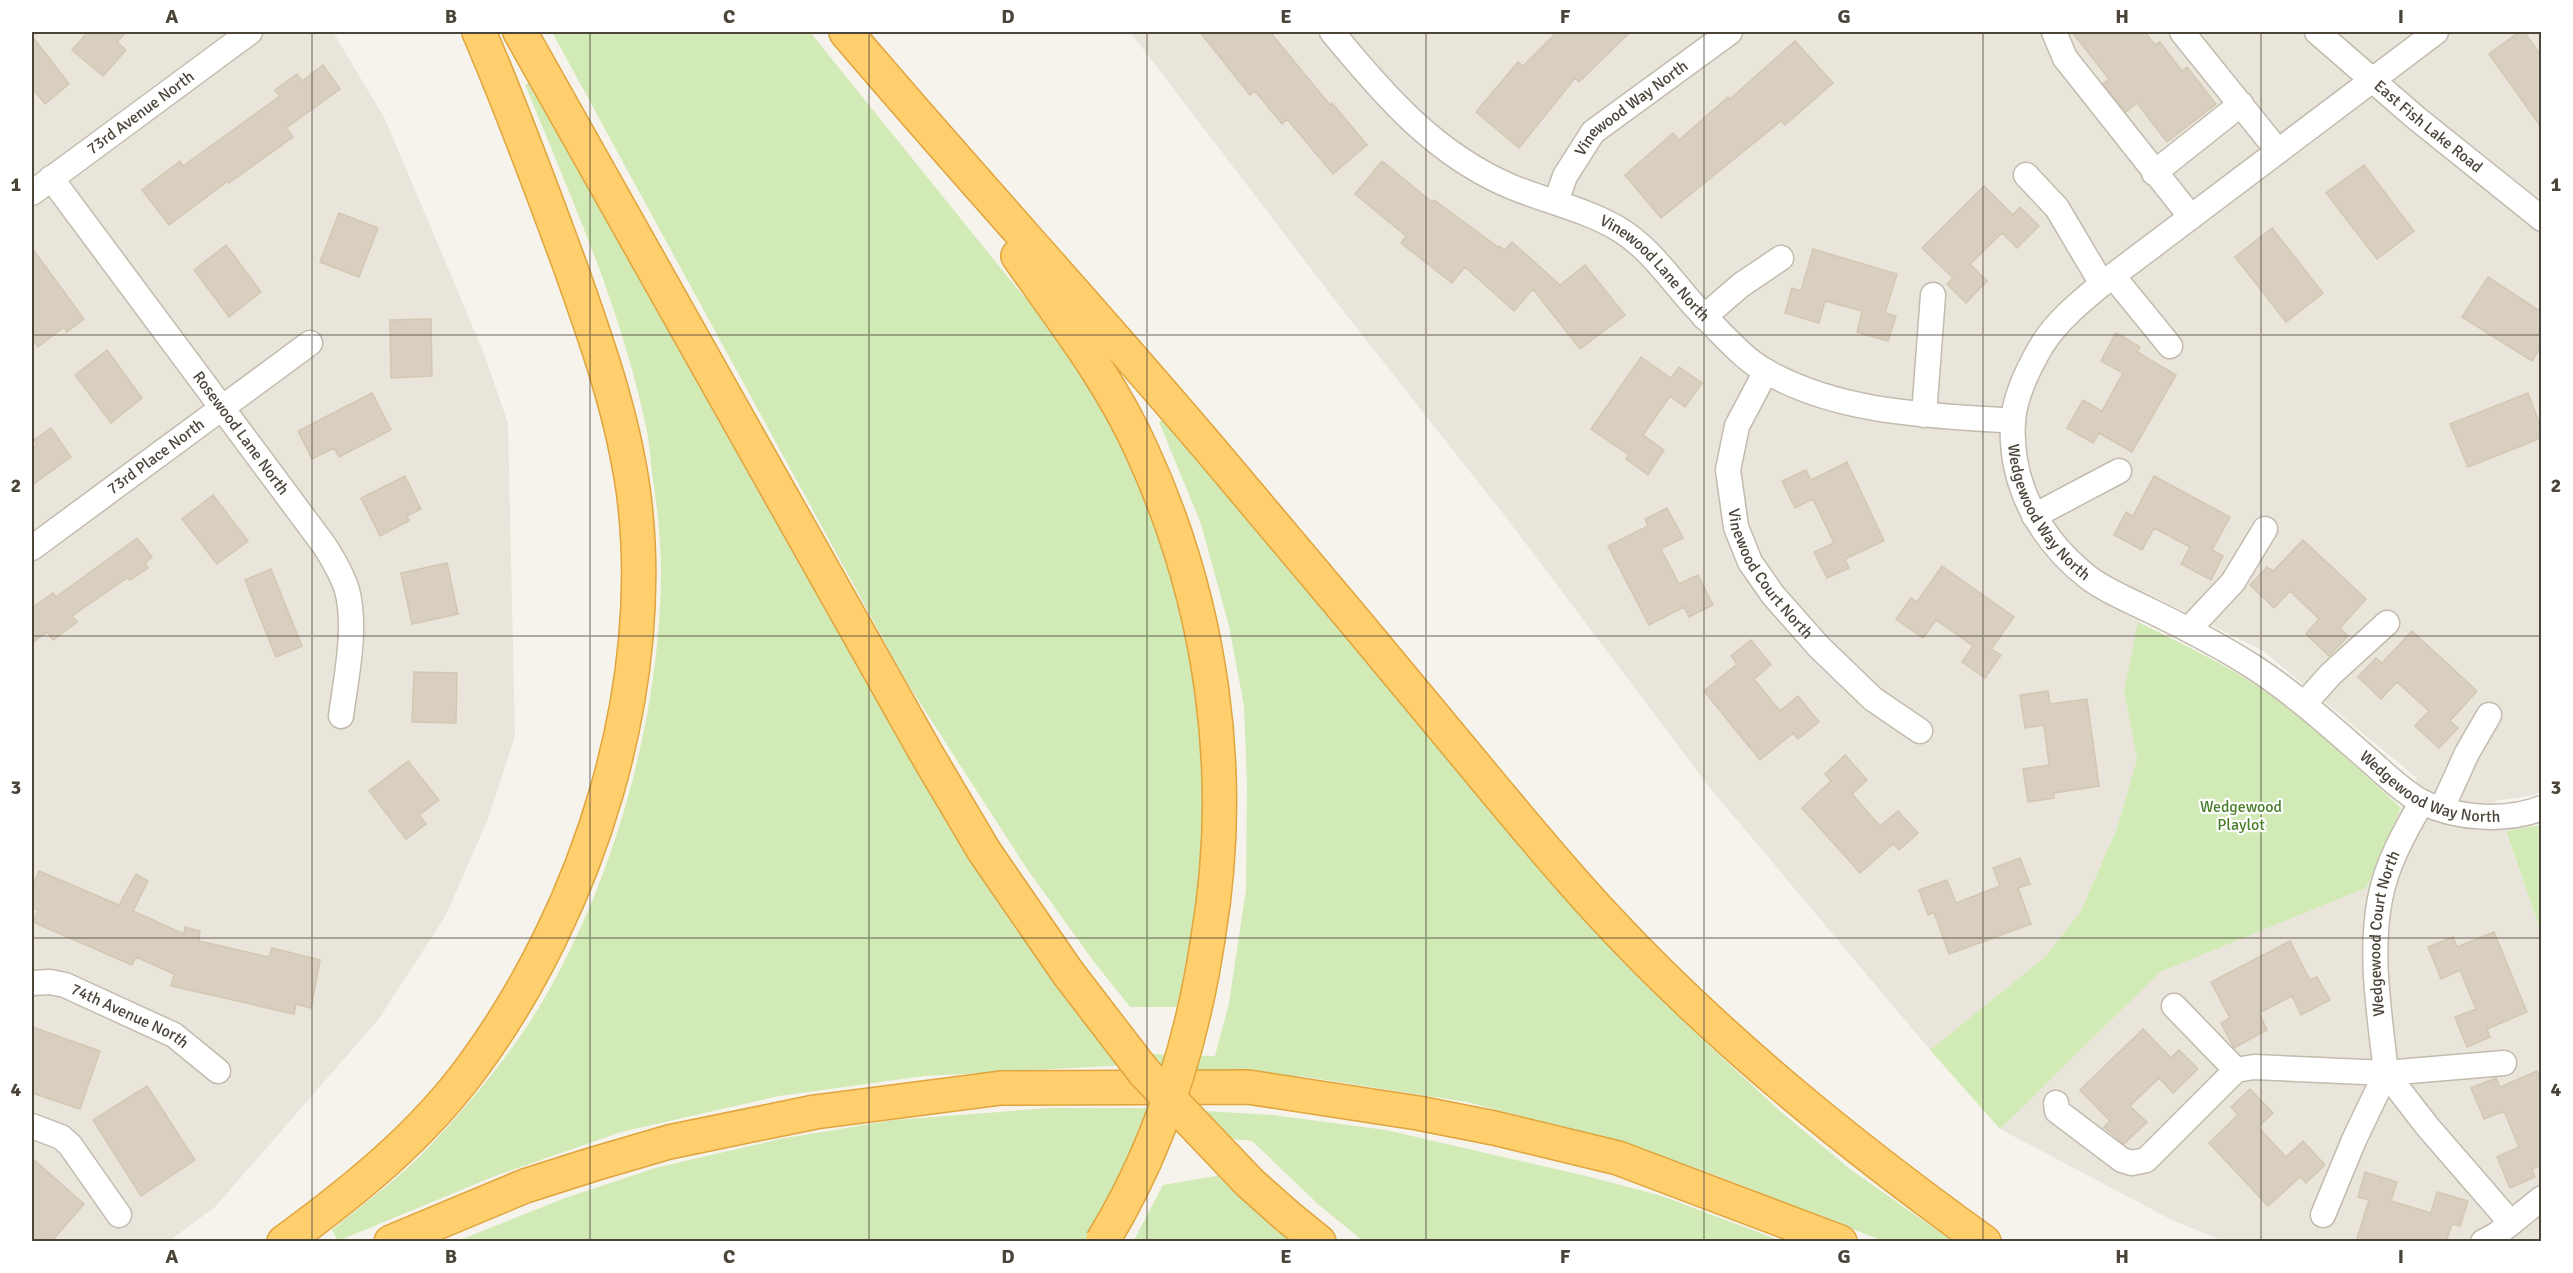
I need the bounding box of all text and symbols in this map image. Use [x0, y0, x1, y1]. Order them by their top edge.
text: A [166, 4, 179, 29]
text: B [445, 4, 457, 29]
text: C [723, 4, 735, 29]
text: D [1001, 4, 1015, 29]
text: E [1280, 4, 1292, 29]
text: F [1560, 4, 1571, 29]
text: G [1837, 4, 1851, 29]
text: H [2115, 4, 2129, 29]
text: I [2398, 4, 2404, 29]
street label: Vinewood Way North [1570, 56, 1692, 160]
street label: 73rd Avenue North [83, 67, 198, 159]
street label: East Fish Lake Road [2370, 76, 2487, 177]
text: 1 [11, 172, 22, 197]
text: 1 [2551, 172, 2562, 197]
street label: Vinewood Lane North [1596, 211, 1714, 326]
street label: Rosewood Lane North [188, 367, 293, 499]
street label: 73rd Place North [103, 414, 208, 499]
street label: Wedgewood Way North [2003, 443, 2094, 585]
text: 2 [11, 473, 21, 498]
text: 2 [2551, 473, 2561, 498]
street label: Vinewood Court North [1724, 507, 1817, 643]
street label: Wedgewood Way North [2355, 746, 2501, 827]
text: 3 [11, 775, 21, 800]
text: 3 [2551, 775, 2561, 800]
park label: Wedgewood Playlot [2200, 797, 2282, 835]
street label: Wedgewood Court North [2365, 848, 2405, 1017]
street label: 74th Avenue North [68, 979, 193, 1053]
text: 4 [11, 1077, 22, 1102]
text: 4 [2551, 1077, 2562, 1102]
text: A [166, 1244, 179, 1269]
text: B [445, 1244, 457, 1269]
text: C [723, 1244, 735, 1269]
text: D [1001, 1244, 1015, 1269]
text: E [1280, 1244, 1292, 1269]
text: F [1560, 1244, 1571, 1269]
text: G [1837, 1244, 1851, 1269]
text: H [2115, 1244, 2129, 1269]
text: I [2398, 1244, 2404, 1269]

